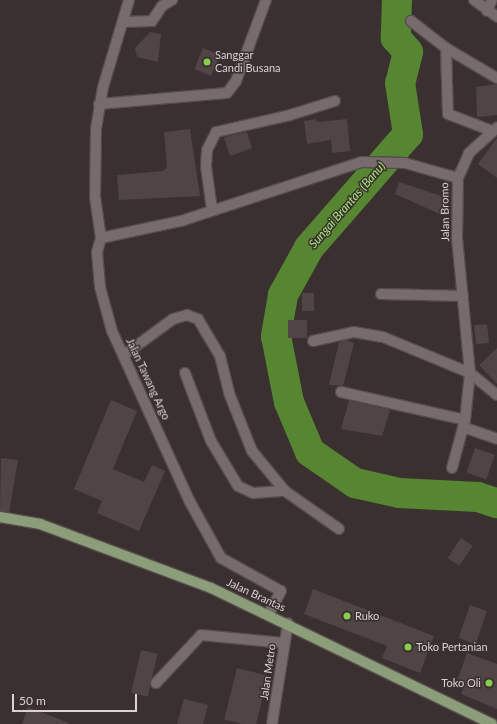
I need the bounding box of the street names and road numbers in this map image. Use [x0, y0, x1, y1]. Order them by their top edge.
street label: Jalan Bromo [438, 182, 452, 242]
street label: Jalan Tawang Argo [123, 336, 173, 422]
street label: Jalan Brantas [224, 576, 288, 614]
street label: Jalan Metro [258, 643, 278, 701]

